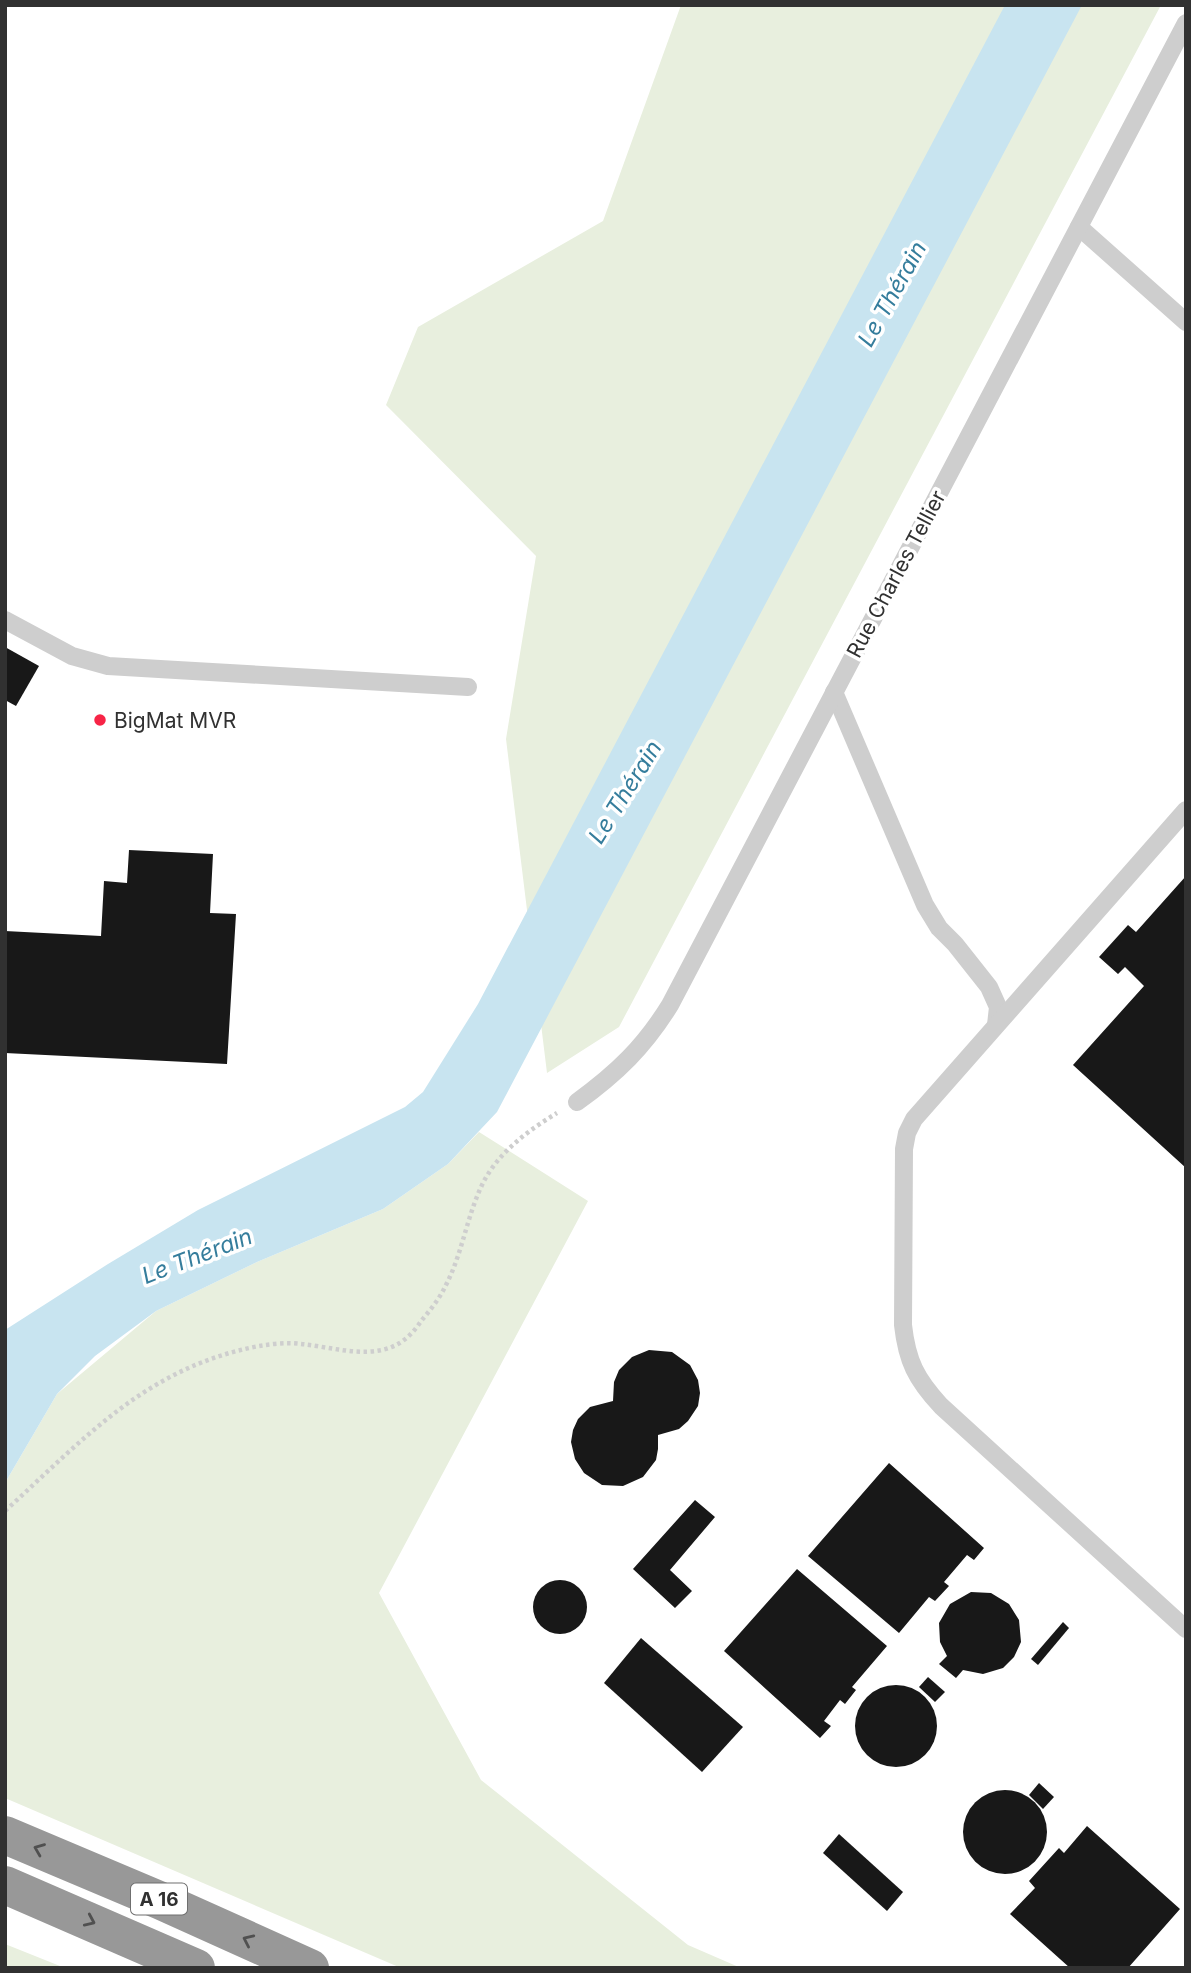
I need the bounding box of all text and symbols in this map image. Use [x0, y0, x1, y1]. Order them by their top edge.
water label: Le Thérain [852, 236, 932, 352]
street label: Rue Charles Tellier [841, 486, 951, 662]
place label: BigMat MVR [114, 708, 236, 733]
marker: BigMat MVR [92, 712, 108, 728]
water label: Le Thérain [582, 735, 668, 849]
water label: Le Thérain [138, 1222, 256, 1290]
one-way arrow [34, 1843, 46, 1857]
road number: A 16 [131, 1884, 187, 1914]
one-way arrow [83, 1913, 96, 1927]
one-way arrow [243, 1934, 255, 1948]

